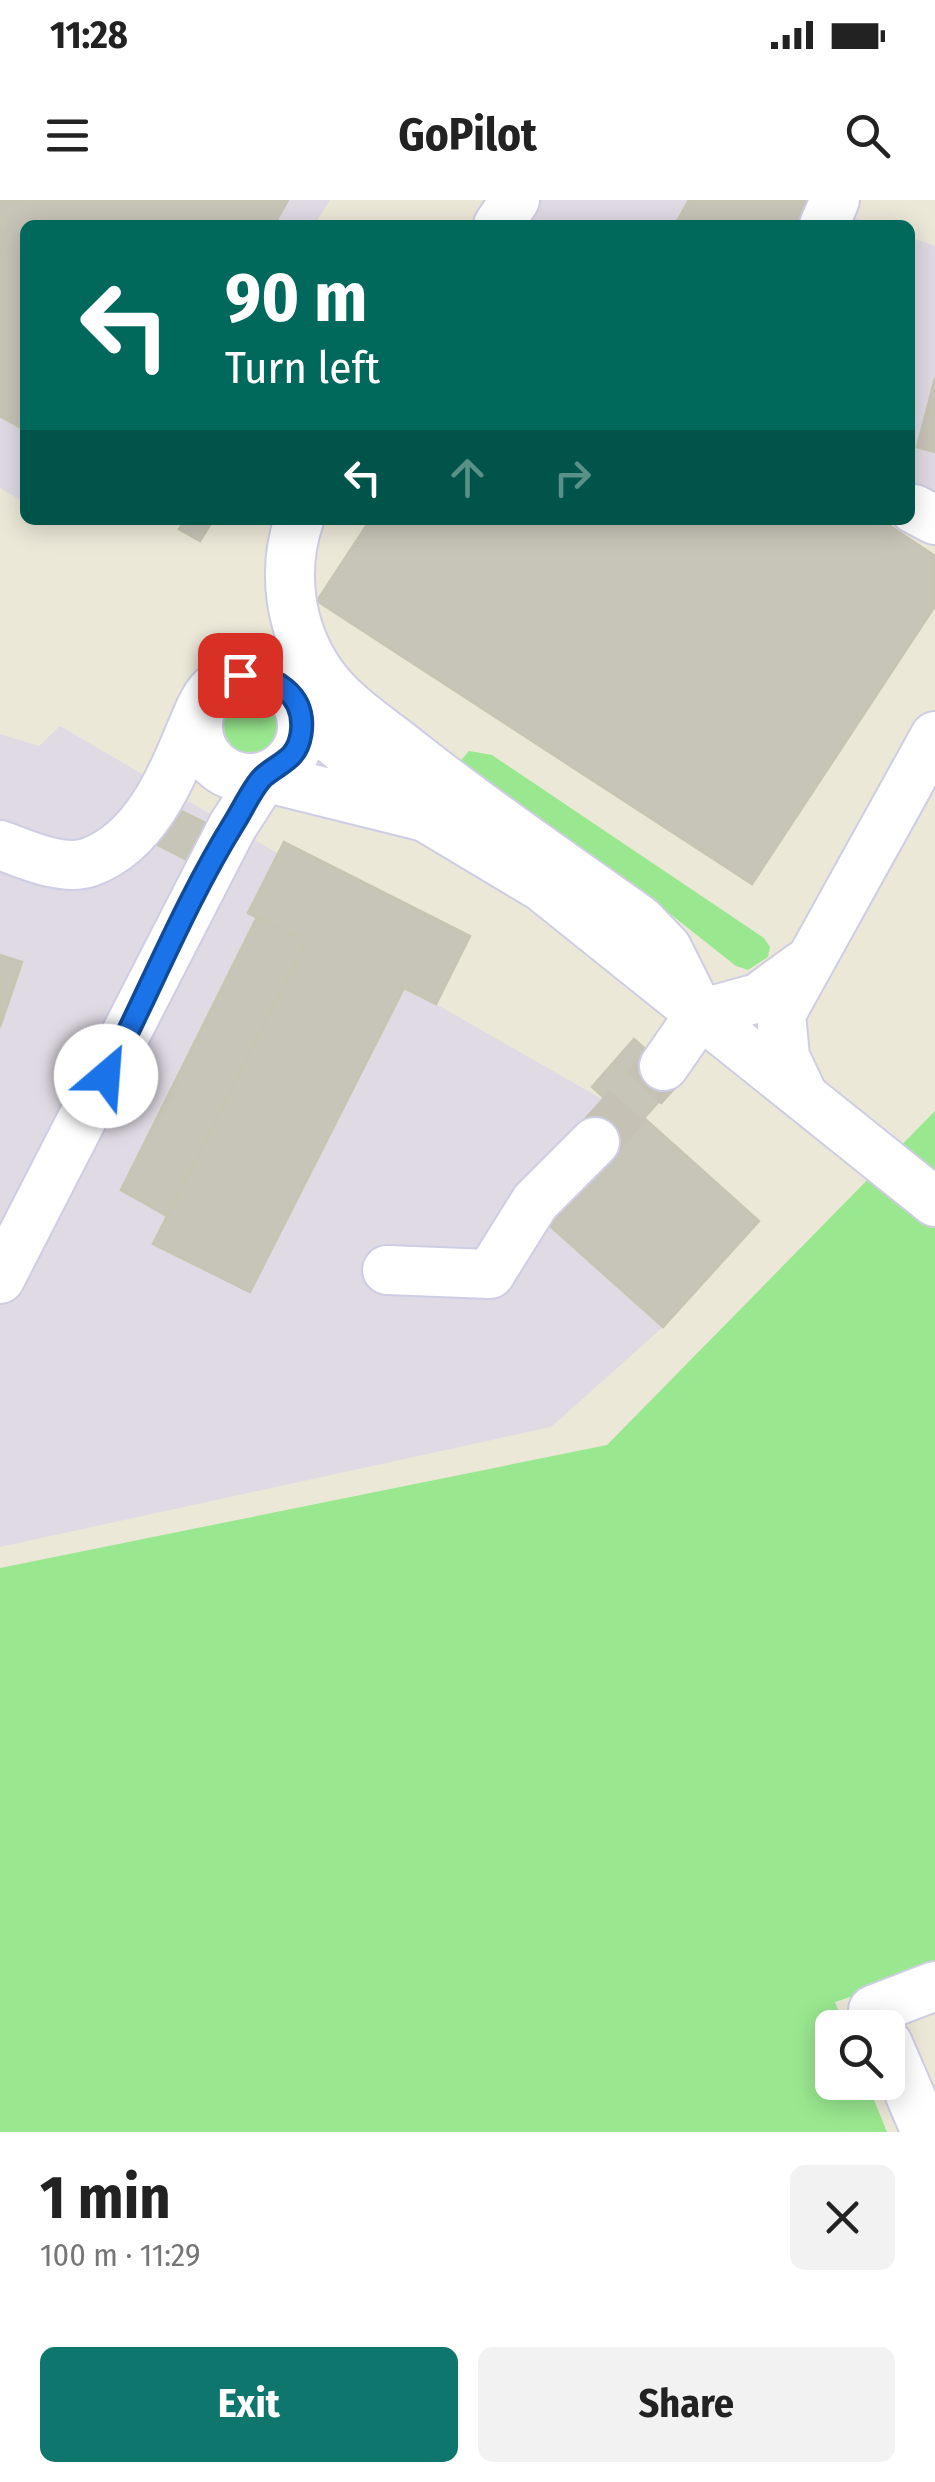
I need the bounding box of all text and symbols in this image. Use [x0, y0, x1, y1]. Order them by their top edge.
text: 11:28 [50, 12, 128, 58]
icon: menu [40, 108, 95, 163]
text: GoPilot [398, 108, 537, 162]
icon: search [840, 108, 895, 163]
text: 90 m [225, 256, 367, 340]
icon: left [60, 260, 190, 390]
text: Turn left [225, 341, 380, 395]
icon: left [335, 450, 390, 505]
icon: ahead [440, 450, 495, 505]
icon: right [545, 450, 600, 505]
pin [198, 633, 283, 718]
icon: arrive [213, 648, 268, 703]
position arrow [54, 1024, 158, 1128]
map controls [815, 2010, 905, 2100]
button: search [815, 2010, 905, 2100]
text: 1 min [40, 2162, 171, 2234]
button: close [790, 2165, 895, 2270]
text: 100 m · 11:29 [40, 2236, 201, 2274]
button: Exit [40, 2347, 458, 2462]
button: Share [478, 2347, 895, 2462]

